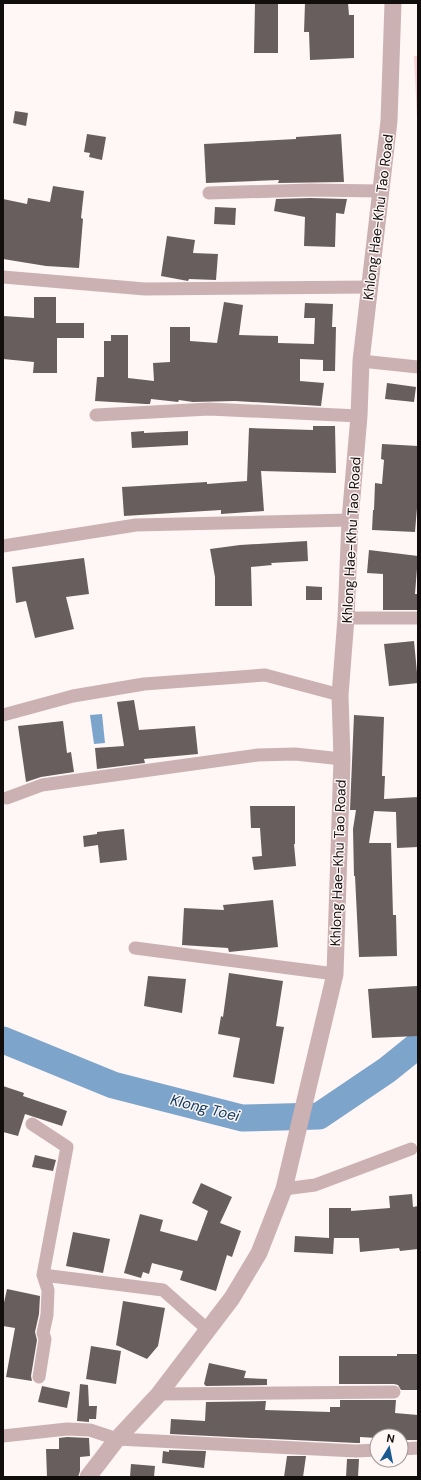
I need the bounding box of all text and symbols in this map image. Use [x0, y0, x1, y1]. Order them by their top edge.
street label: Khlong Hae-Khu Tao Road [359, 133, 397, 301]
street label: Khlong Hae-Khu Tao Road [338, 456, 364, 624]
street label: Khlong Hae-Khu Tao Road [326, 779, 350, 947]
water label: Klong Toei [168, 1090, 242, 1126]
north arrow [369, 1428, 409, 1468]
text: N [386, 1431, 396, 1446]

